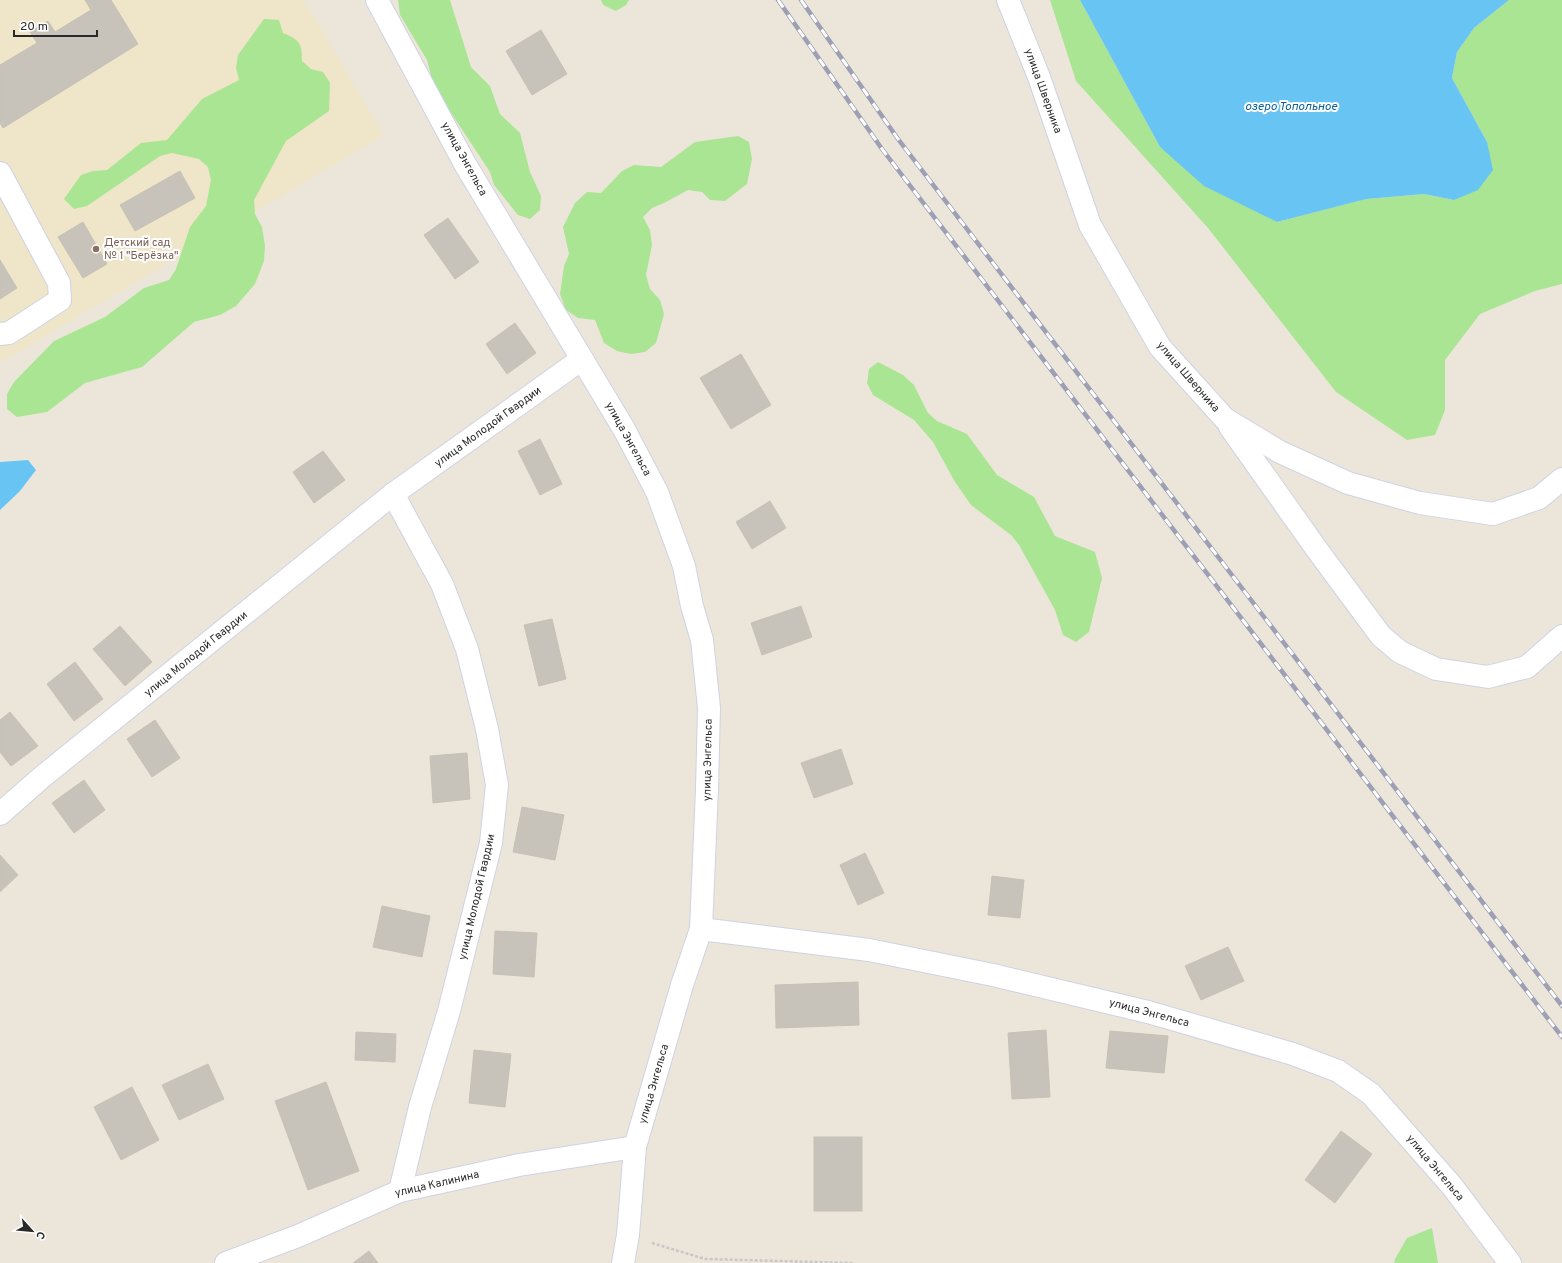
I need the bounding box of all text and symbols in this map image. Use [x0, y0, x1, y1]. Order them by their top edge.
scale bar [14, 12, 97, 38]
text: 20 m [20, 19, 48, 35]
street label: улица Шверника [1021, 47, 1065, 136]
water label: озеро Топольное [1245, 99, 1338, 115]
street label: улица Энгельса [438, 120, 490, 199]
place label: Детский сад № 1 "Берёзка" [104, 236, 179, 263]
marker: Детский сад № 1 "Берёзка" [91, 244, 101, 254]
street label: улица Шверника [1153, 339, 1223, 415]
street label: улица Молодой Гвардии [432, 383, 544, 471]
street label: улица Энгельса [602, 400, 654, 479]
street label: улица Молодой Гвардии [142, 608, 250, 700]
street label: улица Энгельса [700, 718, 716, 801]
street label: улица Молодой Гвардии [456, 833, 498, 961]
street label: улица Энгельса [1107, 996, 1191, 1030]
street label: улица Энгельса [636, 1042, 672, 1126]
street label: улица Энгельса [1403, 1132, 1467, 1204]
street label: улица Калинина [393, 1167, 481, 1201]
north arrow [12, 1211, 52, 1251]
text: С [32, 1229, 48, 1241]

